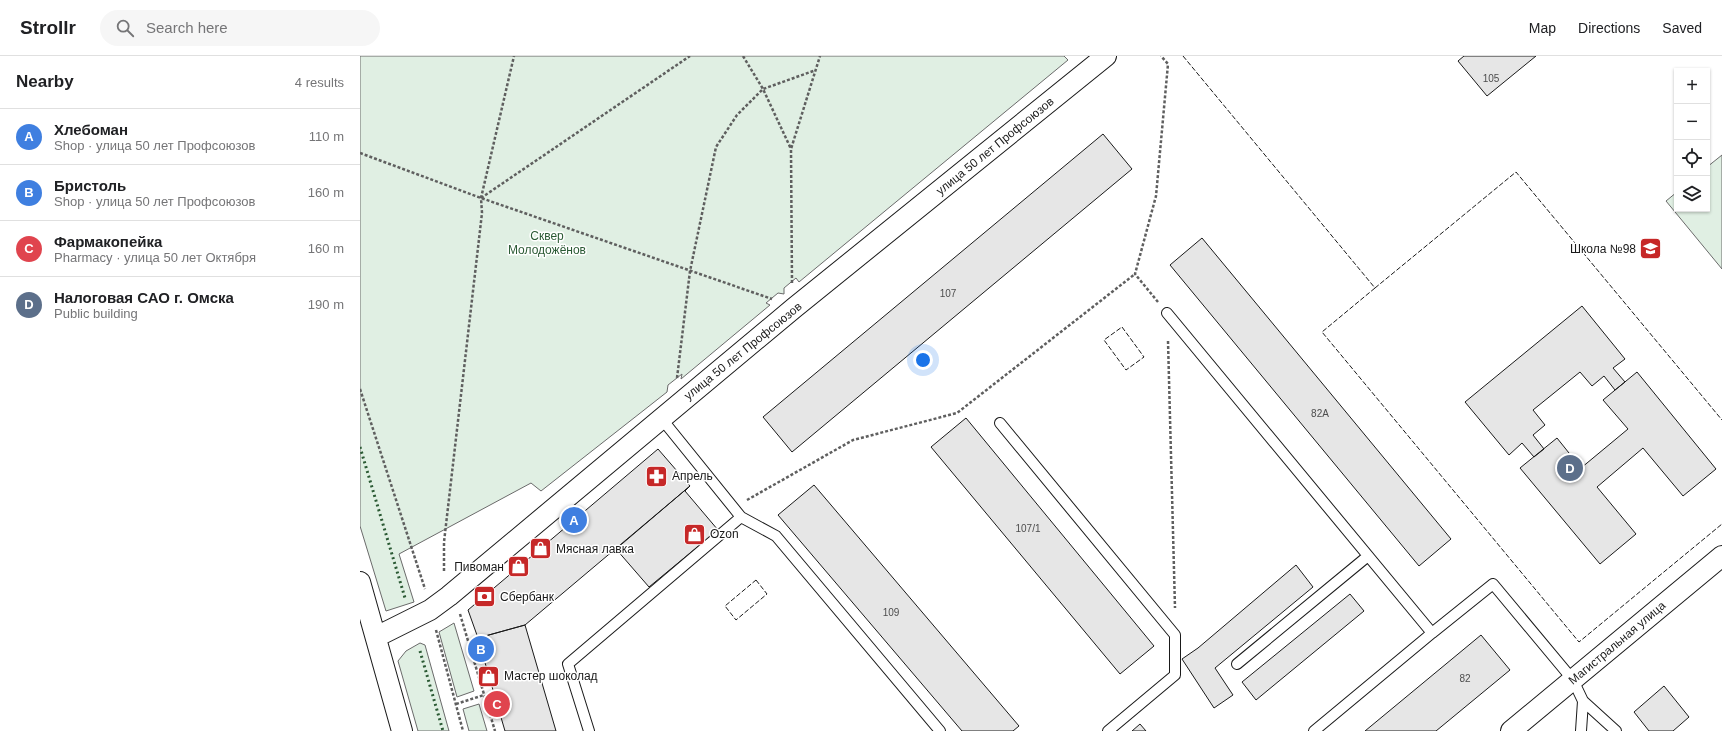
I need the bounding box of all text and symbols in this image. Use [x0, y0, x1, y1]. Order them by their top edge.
search box [100, 10, 380, 46]
text: Strollr [20, 17, 76, 38]
icon: search [114, 17, 136, 39]
text: Search here [146, 19, 228, 36]
text: Map [1529, 20, 1556, 36]
text: Directions [1578, 20, 1640, 36]
text: Saved [1662, 20, 1702, 36]
map controls [1674, 68, 1710, 212]
button: + [1674, 68, 1710, 104]
text: Nearby [16, 72, 74, 91]
house number: 105 [1483, 73, 1500, 84]
text: 4 results [295, 75, 344, 90]
street label: улица 50 лет Профсоюзов [933, 94, 1057, 198]
button: − [1674, 104, 1710, 140]
text: Хлебоман [54, 121, 128, 138]
text: A [24, 129, 34, 144]
text: 110 m [309, 129, 344, 144]
text: Shop · улица 50 лет Профсоюзов [54, 138, 255, 153]
button: locate [1674, 140, 1710, 176]
button: layers [1674, 176, 1710, 212]
text: Бристоль [54, 177, 126, 194]
text: B [24, 185, 34, 200]
text: 160 m [308, 185, 344, 200]
text: Shop · улица 50 лет Профсоюзов [54, 194, 255, 209]
park label: Сквер Молодожёнов [508, 229, 586, 257]
text: Фармакопейка [54, 233, 162, 250]
school or university icon: Школа №98 [1638, 236, 1664, 262]
text: C [24, 241, 34, 256]
text: 160 m [308, 241, 344, 256]
place label: Школа №98 [1570, 242, 1636, 256]
text: Pharmacy · улица 50 лет Октября [54, 250, 256, 265]
house number: 107 [940, 288, 957, 299]
text: Налоговая САО г. Омска [54, 289, 234, 306]
text: D [24, 297, 34, 312]
text: 190 m [308, 297, 344, 312]
street label: улица 50 лет Профсоюзов [681, 299, 805, 403]
text: Public building [54, 306, 138, 321]
your location [913, 350, 933, 370]
house number: 82А [1311, 408, 1329, 419]
pin: D [1557, 453, 1583, 483]
pharmacy icon: Апрель [643, 463, 669, 489]
place label: Апрель [672, 469, 713, 483]
pin: A [561, 505, 587, 535]
shop icon: Ozon [681, 521, 707, 547]
house number: 107/1 [1015, 523, 1041, 534]
place label: Ozon [710, 527, 739, 541]
shop icon: Мясная лавка [528, 536, 554, 562]
place label: Мясная лавка [556, 542, 634, 556]
shop icon: Пивоман [506, 554, 532, 580]
place label: Пивоман [454, 560, 504, 574]
bank icon: Сбербанк [471, 584, 497, 610]
place label: Сбербанк [500, 590, 555, 604]
street label: Магистральная улица [1566, 598, 1669, 688]
house number: 109 [883, 607, 900, 618]
pin: B [468, 634, 494, 664]
shop icon: Мастер шоколад [476, 663, 502, 689]
place label: Мастер шоколад [504, 669, 598, 683]
house number: 82 [1459, 673, 1471, 684]
pin: C [484, 689, 510, 719]

